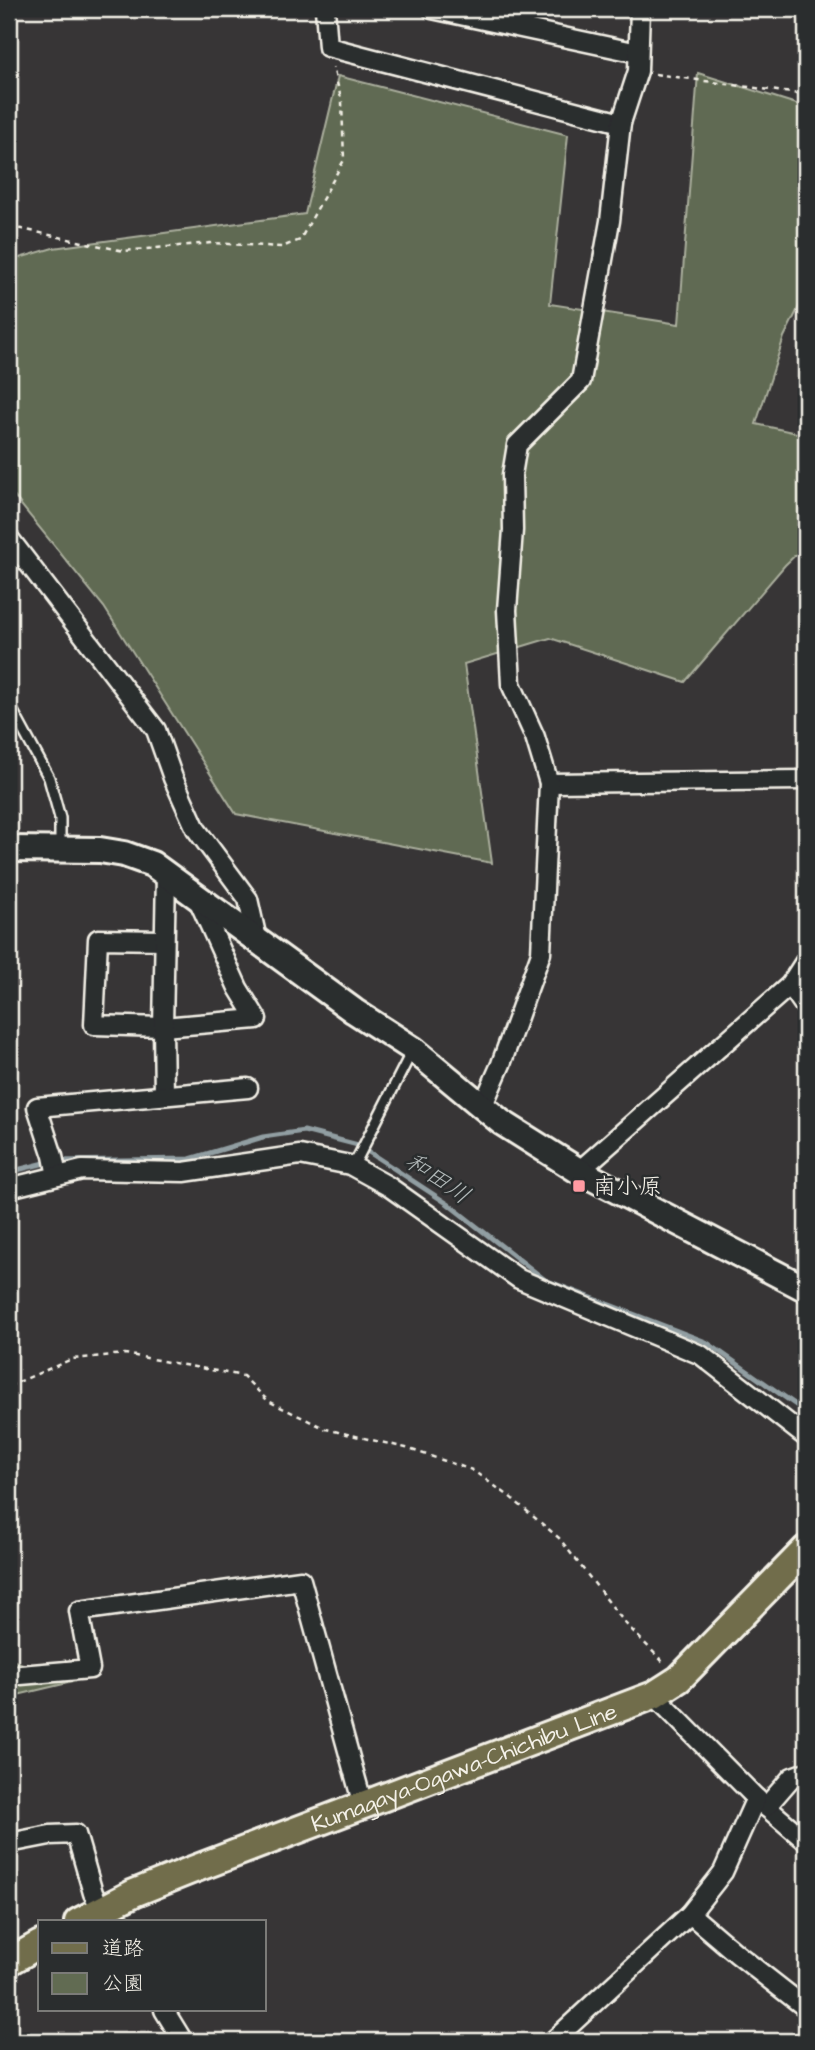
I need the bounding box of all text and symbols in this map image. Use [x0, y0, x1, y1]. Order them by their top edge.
water label: 和田川 [398, 1145, 477, 1213]
place label: 南小原 [593, 1171, 662, 1203]
marker: 南小原 [571, 1178, 587, 1194]
street label: Kumagaya-Ogawa-Chichibu Line [307, 1696, 621, 1840]
legend [38, 1920, 266, 2011]
text: 道路 [102, 1934, 144, 1963]
text: 公園 [102, 1969, 144, 1998]

